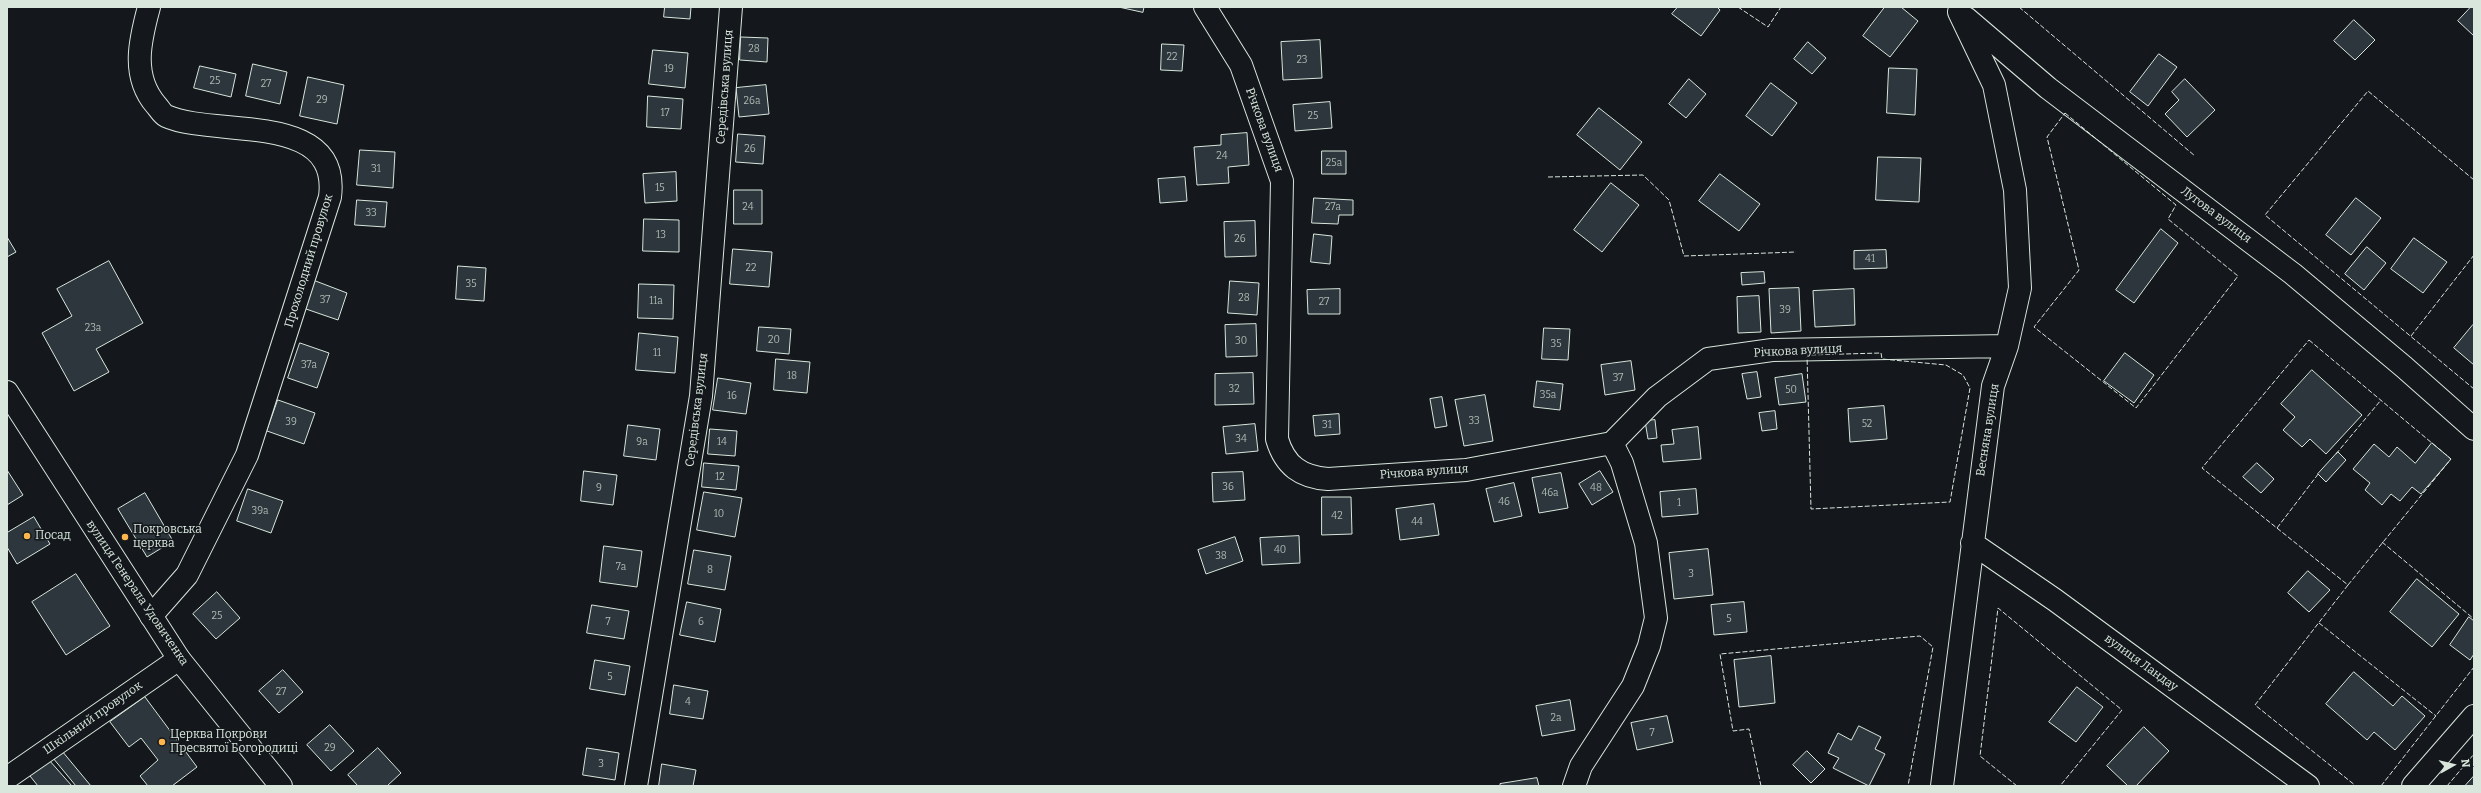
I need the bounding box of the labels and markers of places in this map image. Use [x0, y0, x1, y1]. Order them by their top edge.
place label: Покровська церква [133, 523, 202, 551]
place label: Посад [35, 529, 71, 543]
marker: Посад [22, 531, 32, 541]
marker: Покровська церква [120, 532, 130, 542]
place label: Церква Покрови Пресвятої Богородиці [170, 728, 298, 756]
marker: Церква Покрови Пресвятої Богородиці [157, 737, 167, 747]

